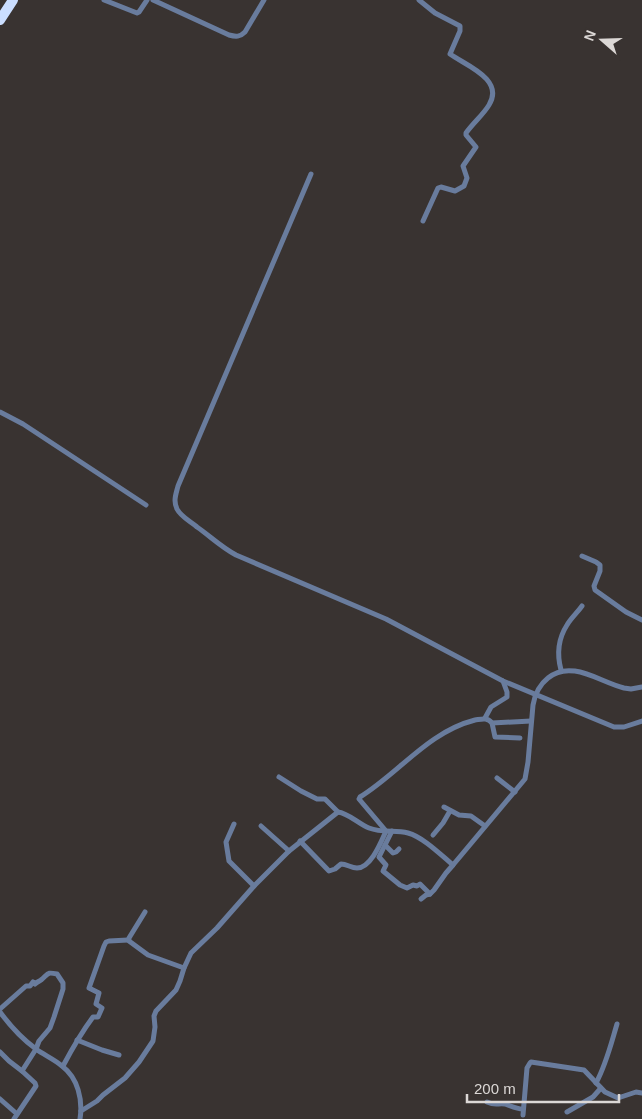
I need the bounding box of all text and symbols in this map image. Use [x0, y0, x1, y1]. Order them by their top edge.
north arrow [577, 15, 627, 65]
text: N [581, 28, 599, 43]
scale bar [467, 1072, 620, 1104]
text: 200 m [474, 1080, 516, 1097]

